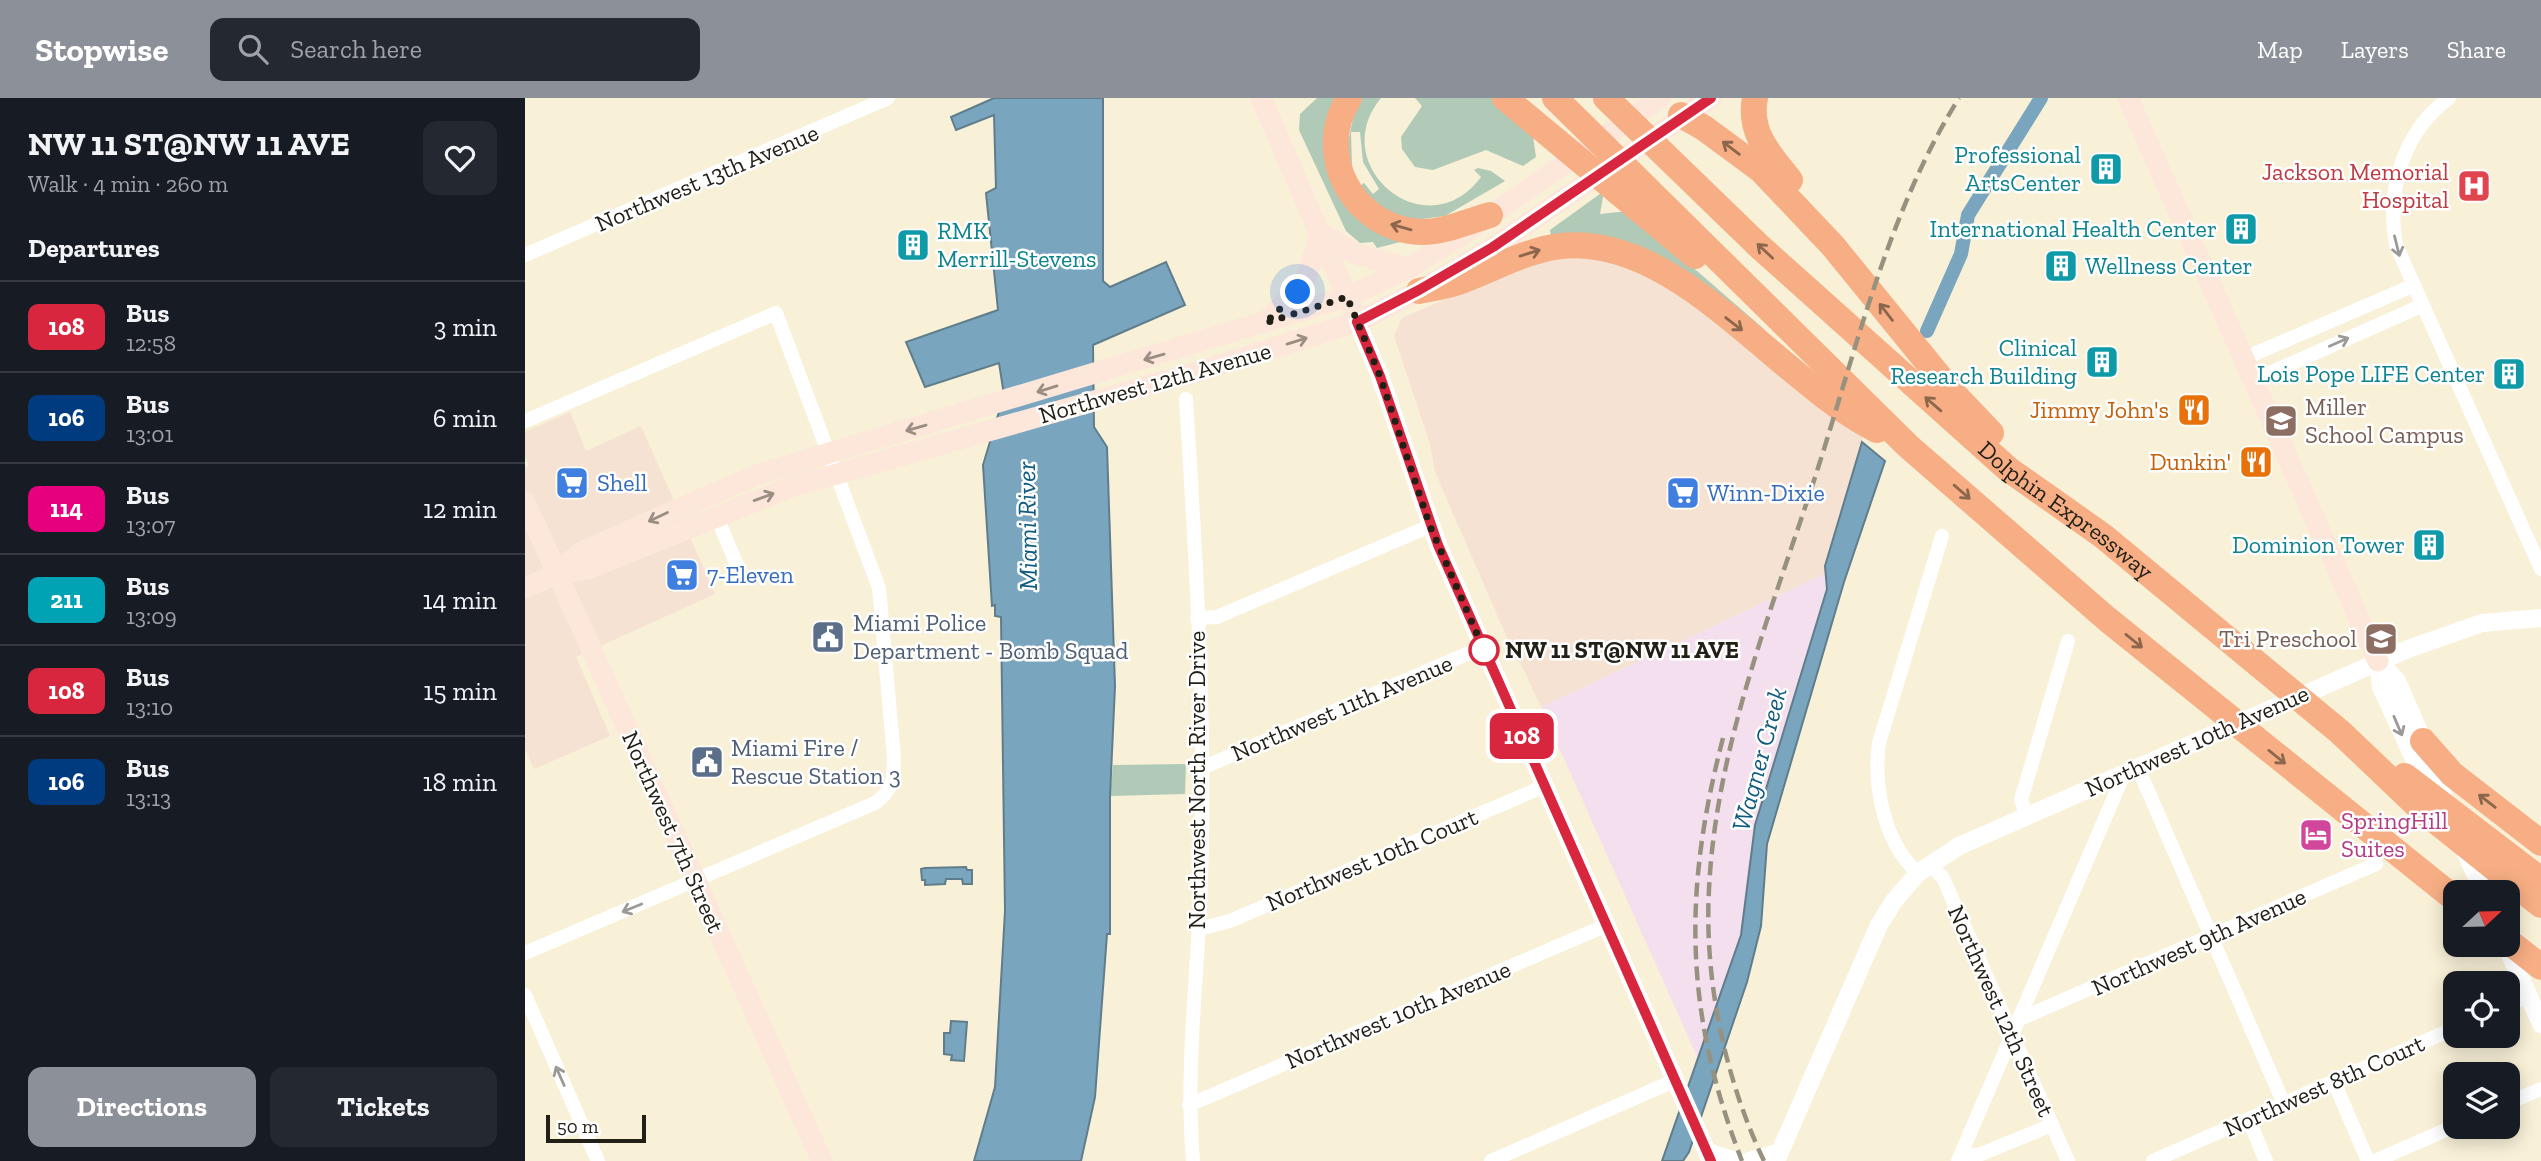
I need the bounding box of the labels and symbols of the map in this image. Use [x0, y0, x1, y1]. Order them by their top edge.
street label: Northwest 13th Avenue [591, 117, 823, 238]
place label: Professional ArtsCenter [1954, 140, 2081, 197]
one-way arrow [1722, 141, 1741, 155]
building icon: Professional ArtsCenter [2087, 150, 2125, 188]
place label: Jackson Memorial Hospital [2262, 157, 2449, 214]
hospital icon: Jackson Memorial Hospital [2455, 167, 2493, 205]
building icon: International Health Center [2222, 210, 2260, 248]
place label: International Health Center [1930, 214, 2217, 243]
place label: RMK Merrill-Stevens [937, 216, 1096, 273]
one-way arrow [1390, 220, 1412, 233]
building icon: RMK Merrill-Stevens [894, 226, 932, 264]
one-way arrow [2391, 234, 2404, 256]
one-way arrow [1757, 243, 1774, 260]
one-way arrow [1519, 246, 1541, 259]
building icon: Wellness Center [2042, 247, 2080, 285]
place label: Wellness Center [2085, 251, 2253, 280]
your location [1280, 274, 1315, 309]
one-way arrow [1878, 303, 1893, 321]
one-way arrow [1724, 316, 1742, 331]
one-way arrow [1286, 333, 1308, 346]
place label: Clinical Research Building [1890, 333, 2077, 390]
street label: Northwest 12th Avenue [1035, 335, 1274, 430]
one-way arrow [2328, 335, 2349, 348]
building icon: Clinical Research Building [2083, 343, 2121, 381]
one-way arrow [1143, 352, 1165, 365]
building icon: Lois Pope LIFE Center [2490, 355, 2528, 393]
place label: Lois Pope LIFE Center [2257, 359, 2485, 388]
one-way arrow [1036, 384, 1058, 397]
restaurant icon: Jimmy John's [2175, 391, 2213, 429]
place label: Miller School Campus [2305, 392, 2464, 449]
place label: Jimmy John's [2030, 395, 2169, 424]
one-way arrow [1925, 396, 1943, 412]
school or university icon: Miller School Campus [2262, 402, 2300, 440]
one-way arrow [906, 422, 928, 435]
street label: Dolphin Expressway [1972, 434, 2160, 586]
restaurant icon: Dunkin' [2237, 443, 2275, 481]
place label: Dunkin' [2150, 447, 2231, 476]
water label: Miami River [1010, 461, 1044, 591]
supermarket icon: Shell [553, 464, 591, 502]
place label: Shell [597, 468, 647, 497]
supermarket icon: Winn-Dixie [1664, 474, 1702, 512]
place label: Winn-Dixie [1707, 478, 1825, 507]
one-way arrow [1953, 484, 1971, 500]
one-way arrow [753, 490, 775, 502]
one-way arrow [648, 510, 669, 524]
building icon: Dominion Tower [2410, 526, 2448, 564]
place label: Dominion Tower [2232, 530, 2405, 559]
supermarket icon: 7-Eleven [663, 556, 701, 594]
place label: 7-Eleven [707, 560, 794, 589]
place label: Miami Police Department - Bomb Squad [853, 608, 1129, 665]
public building icon: Miami Police Department - Bomb Squad [809, 618, 847, 656]
school or university icon: Tri Preschool [2362, 620, 2400, 658]
place label: Tri Preschool [2219, 624, 2357, 653]
street label: Northwest North River Drive [1182, 631, 1211, 929]
one-way arrow [2125, 633, 2143, 649]
marker: NW 11 ST@NW 11 AVE [1469, 635, 1499, 665]
place label: NW 11 ST@NW 11 AVE [1505, 635, 1739, 664]
street label: Northwest 11th Avenue [1227, 648, 1457, 767]
street label: Northwest 10th Avenue [2081, 678, 2313, 803]
water label: Wagner Creek [1724, 683, 1794, 835]
line badge: 108 [1482, 713, 1562, 759]
one-way arrow [2392, 714, 2405, 736]
street label: Northwest 7th Street [616, 726, 731, 937]
place label: Miami Fire / Rescue Station 3 [731, 733, 901, 790]
public building icon: Miami Fire / Rescue Station 3 [688, 743, 726, 781]
one-way arrow [2268, 750, 2286, 765]
one-way arrow [2478, 794, 2497, 809]
street label: Northwest 10th Court [1262, 802, 1482, 917]
place label: SpringHill Suites [2341, 806, 2448, 863]
hotel icon: SpringHill Suites [2297, 816, 2335, 854]
north arrow [2443, 880, 2520, 957]
street label: Northwest 9th Avenue [2087, 881, 2310, 1002]
street label: Northwest 12th Street [1942, 901, 2061, 1121]
one-way arrow [622, 902, 644, 915]
street label: Northwest 10th Avenue [1281, 954, 1515, 1075]
street label: Northwest 8th Court [2219, 1028, 2429, 1143]
one-way arrow [553, 1066, 566, 1087]
scale bar [546, 1112, 646, 1144]

